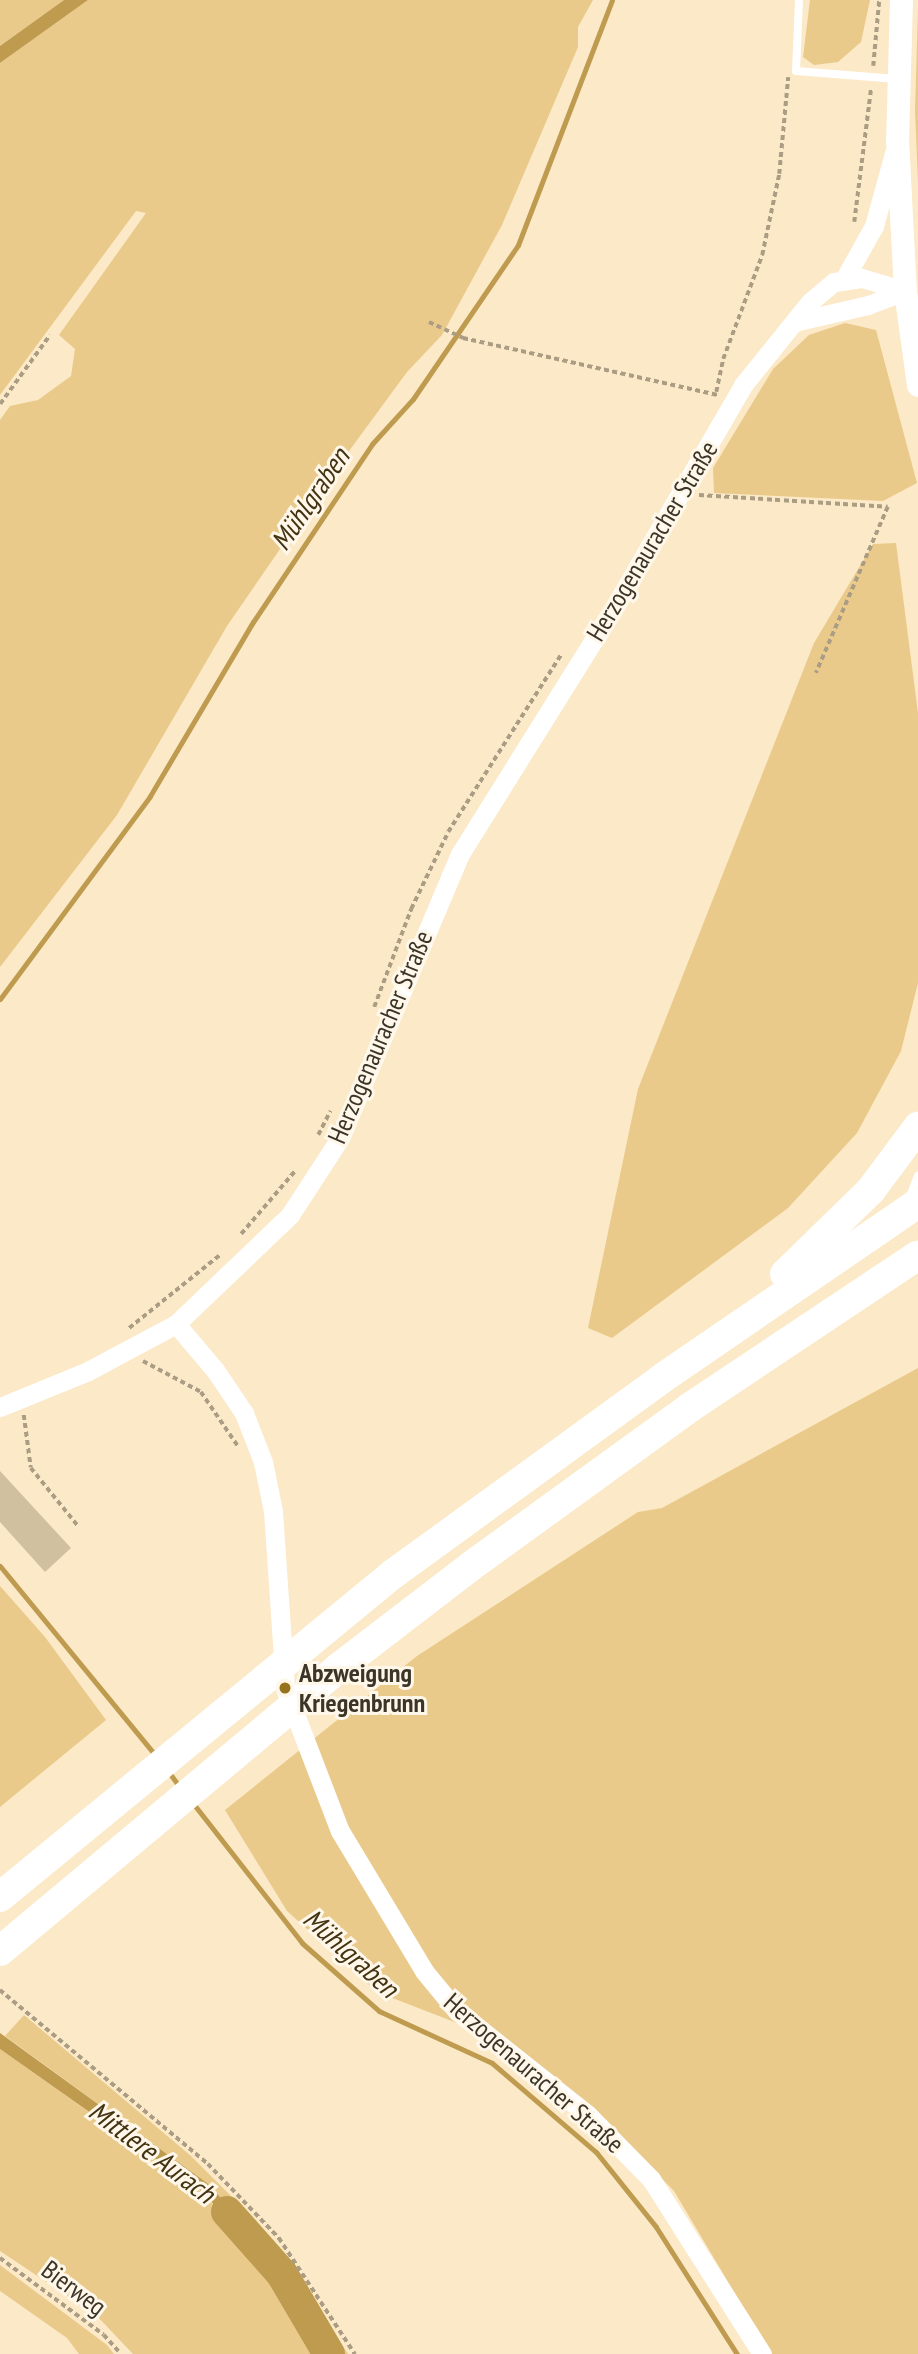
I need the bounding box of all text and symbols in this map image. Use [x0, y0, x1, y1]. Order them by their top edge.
street label: Herzogenauracher Straße [580, 435, 724, 647]
water label: Mühlgraben [264, 442, 356, 556]
street label: Herzogenauracher Straße [321, 926, 439, 1148]
place label: Abzweigung Kriegenbrunn [299, 1657, 425, 1718]
marker: Abzweigung Kriegenbrunn [277, 1680, 293, 1696]
water label: Mühlgraben [297, 1902, 405, 2004]
street label: Herzogenauracher Straße [438, 1986, 630, 2160]
water label: Mittlere Aurach [82, 2094, 222, 2210]
street label: Bierweg [36, 2254, 112, 2322]

